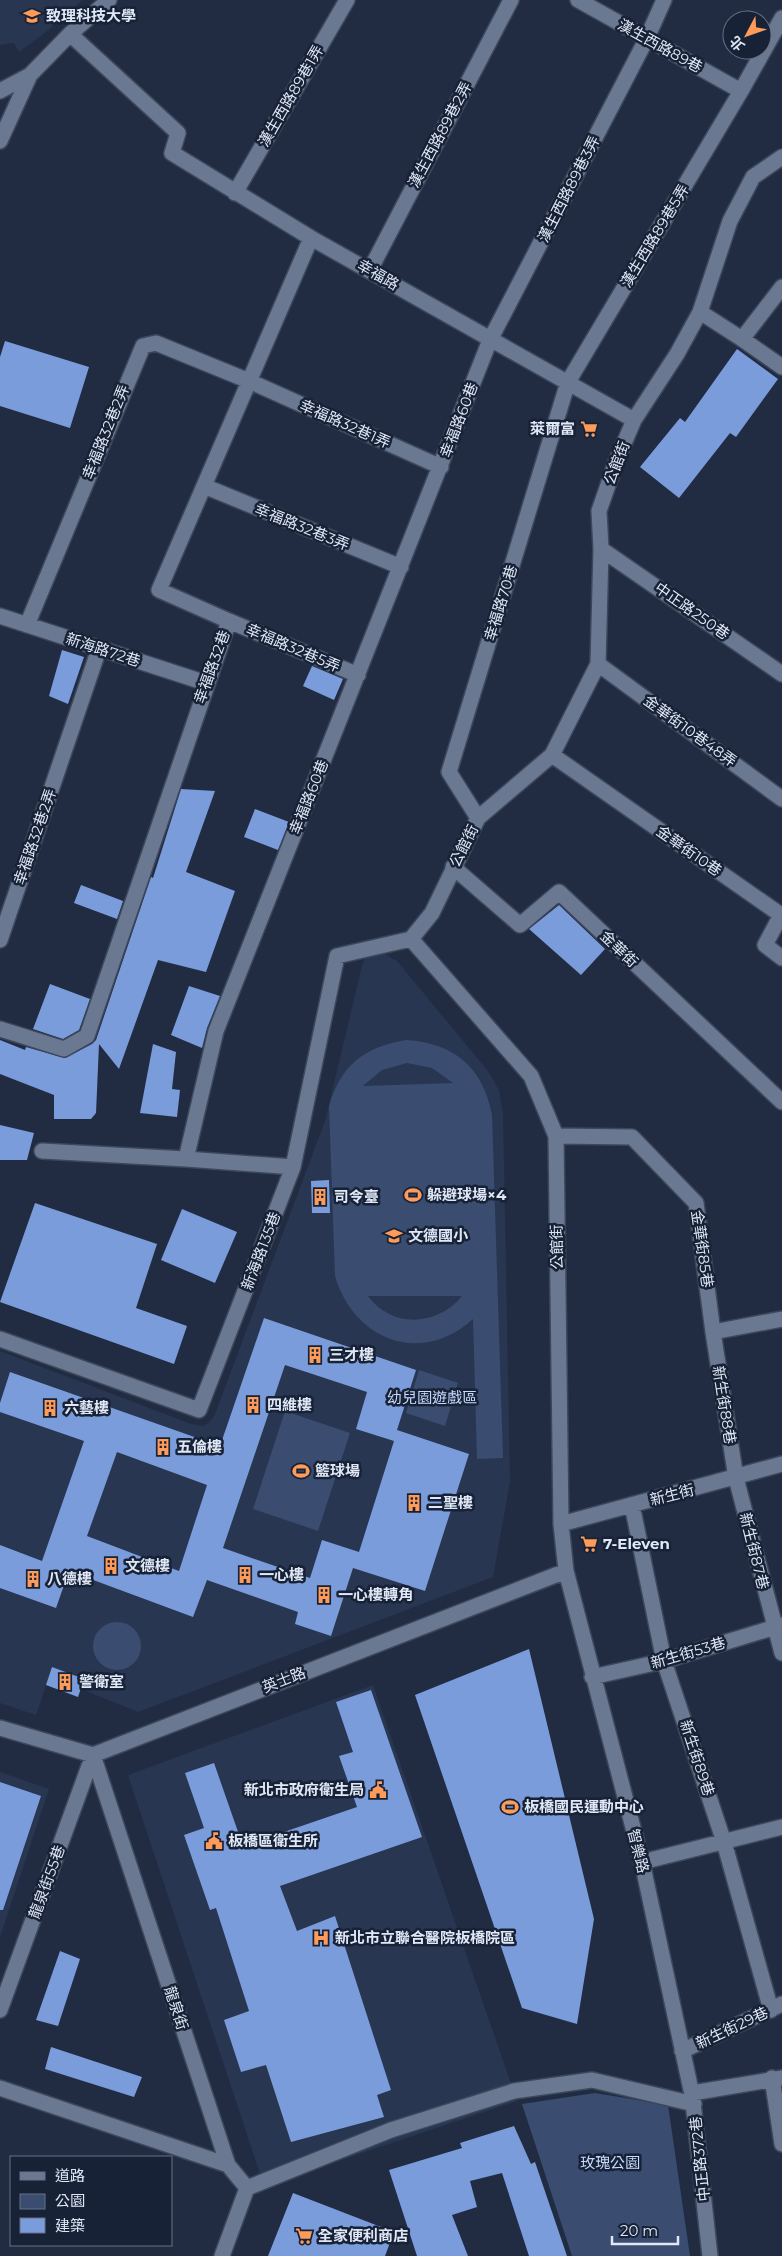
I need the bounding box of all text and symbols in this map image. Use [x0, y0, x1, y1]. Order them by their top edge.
school or university icon: 致理科技大學 [22, 6, 42, 26]
place label: 致理科技大學 [46, 6, 136, 25]
north arrow [722, 10, 772, 60]
street label: 漢生西路89巷 [615, 15, 706, 77]
text: 北 [726, 32, 749, 55]
street label: 漢生西路89巷1弄 [254, 42, 327, 150]
street label: 漢生西路89巷2弄 [404, 79, 475, 191]
street label: 漢生西路89巷3弄 [533, 132, 604, 245]
street label: 漢生西路89巷5弄 [616, 181, 693, 291]
street label: 幸福路 [354, 255, 402, 294]
street label: 幸福路60巷 [435, 380, 482, 460]
street label: 幸福路32巷2弄 [78, 382, 133, 482]
street label: 幸福路32巷1弄 [297, 395, 394, 452]
place label: 萊爾富 [530, 419, 575, 438]
supermarket icon: 萊爾富 [579, 419, 599, 439]
street label: 公館街 [600, 438, 633, 487]
street label: 幸福路32巷3弄 [252, 499, 352, 554]
street label: 幸福路70巷 [480, 563, 521, 643]
street label: 中正路250巷 [651, 578, 733, 643]
street label: 幸福路32巷5弄 [243, 619, 343, 676]
street label: 幸福路32巷 [189, 627, 234, 706]
street label: 新海路72巷 [63, 629, 143, 671]
street label: 金華街10巷48弄 [640, 691, 740, 771]
street label: 幸福路60巷 [285, 757, 332, 837]
street label: 幸福路32巷2弄 [9, 786, 60, 887]
street label: 公館街 [445, 821, 482, 870]
street label: 金華街10巷 [653, 821, 726, 880]
street label: 金華街 [597, 926, 642, 971]
sports icon: 躲避球場×4 [403, 1185, 423, 1205]
place label: 躲避球場×4 [427, 1185, 507, 1204]
building icon: 司令臺 [310, 1187, 330, 1207]
place label: 司令臺 [334, 1187, 379, 1206]
street label: 新海路135巷 [237, 1209, 284, 1293]
street label: 金華街85巷 [688, 1209, 717, 1289]
street label: 公館街 [547, 1224, 566, 1270]
school or university icon: 文德國小 [384, 1226, 404, 1246]
place label: 文德國小 [408, 1226, 469, 1245]
building icon: 三才樓 [305, 1345, 325, 1365]
place label: 三才樓 [329, 1345, 374, 1364]
street label: 新生街88巷 [709, 1364, 740, 1445]
park label: 幼兒園遊戲區 [387, 1388, 477, 1407]
building icon: 四維樓 [243, 1395, 263, 1415]
place label: 四維樓 [267, 1395, 312, 1414]
building icon: 六藝樓 [40, 1398, 60, 1418]
place label: 六藝樓 [64, 1398, 109, 1417]
building icon: 五倫樓 [153, 1437, 173, 1457]
place label: 五倫樓 [177, 1437, 222, 1456]
sports icon: 籃球場 [291, 1461, 311, 1481]
place label: 籃球場 [315, 1461, 360, 1480]
street label: 新生街 [648, 1480, 696, 1509]
building icon: 二聖樓 [404, 1493, 424, 1513]
place label: 二聖樓 [428, 1493, 473, 1512]
street label: 新生街87巷 [736, 1511, 773, 1591]
supermarket icon: 7-Eleven [579, 1534, 599, 1554]
place label: 7-Eleven [603, 1534, 670, 1553]
building icon: 文德樓 [101, 1556, 121, 1576]
place label: 文德樓 [125, 1556, 170, 1575]
building icon: 一心樓 [235, 1565, 255, 1585]
place label: 一心樓 [259, 1565, 304, 1584]
building icon: 八德樓 [23, 1569, 43, 1589]
place label: 八德樓 [47, 1569, 92, 1588]
building icon: 一心樓轉角 [314, 1585, 334, 1605]
place label: 一心樓轉角 [338, 1585, 413, 1604]
street label: 新生街53巷 [648, 1633, 727, 1672]
street label: 英士路 [259, 1663, 308, 1696]
building icon: 警衛室 [55, 1672, 75, 1692]
place label: 警衛室 [79, 1672, 124, 1691]
street label: 新生街89巷 [676, 1717, 719, 1798]
place label: 新北市政府衛生局 [244, 1780, 364, 1799]
public building icon: 新北市政府衛生局 [368, 1780, 388, 1800]
sports icon: 板橋國民運動中心 [500, 1797, 520, 1817]
place label: 板橋國民運動中心 [524, 1797, 644, 1816]
street label: 智樂路 [624, 1827, 653, 1875]
public building icon: 板橋區衛生所 [204, 1831, 224, 1851]
place label: 板橋區衛生所 [228, 1831, 318, 1850]
street label: 龍泉街55巷 [24, 1842, 69, 1921]
hospital icon: 新北市立聯合醫院板橋院區 [311, 1928, 331, 1948]
place label: 新北市立聯合醫院板橋院區 [335, 1928, 515, 1947]
street label: 龍泉街 [160, 1984, 192, 2032]
street label: 新生街29巷 [693, 2003, 771, 2053]
street label: 中正路372巷 [686, 2115, 713, 2203]
park label: 玫瑰公園 [580, 2153, 640, 2172]
legend [10, 2156, 172, 2246]
text: 道路 [55, 2166, 85, 2185]
text: 公園 [55, 2191, 85, 2210]
scale bar [612, 2214, 678, 2246]
text: 建築 [55, 2216, 85, 2235]
text: 20 m [620, 2221, 658, 2240]
supermarket icon: 全家便利商店 [294, 2226, 314, 2246]
place label: 全家便利商店 [318, 2226, 408, 2245]

